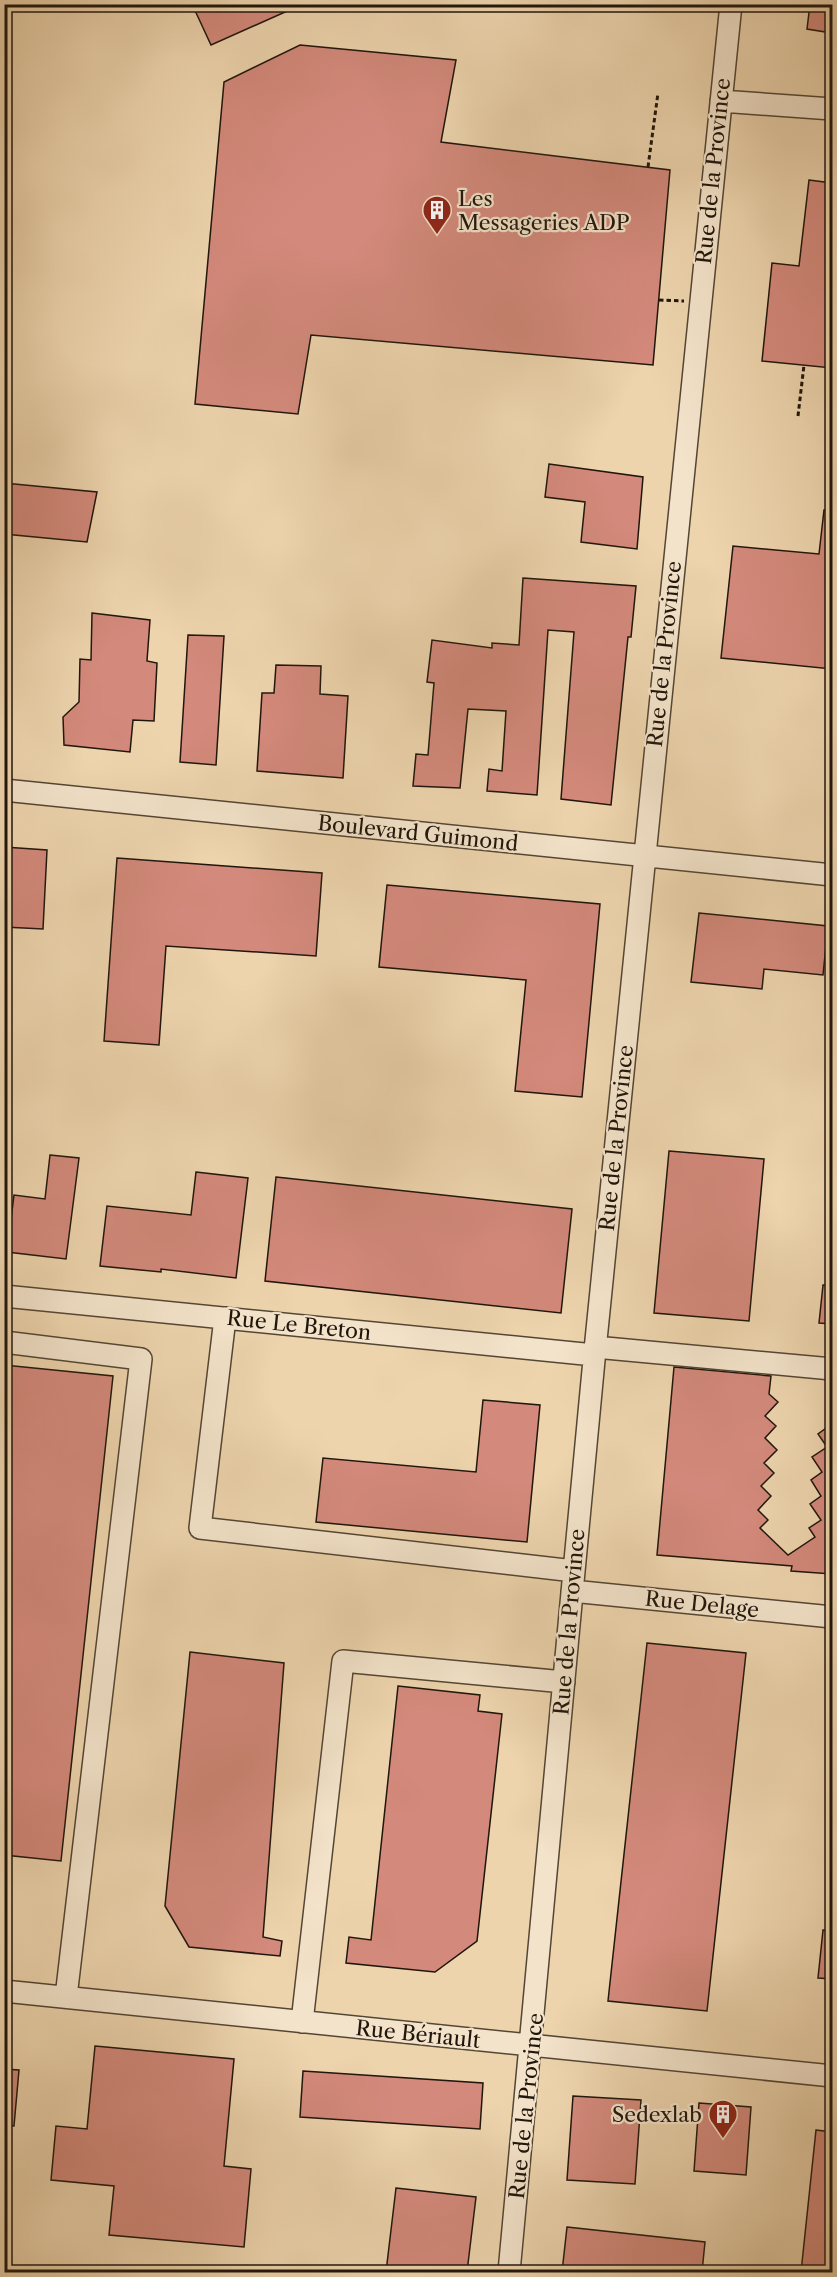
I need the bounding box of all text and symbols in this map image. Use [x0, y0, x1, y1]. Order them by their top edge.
street label: Rue de la Province [691, 77, 735, 265]
place label: Les Messageries ADP [458, 186, 630, 235]
building icon: Les Messageries ADP [421, 194, 453, 236]
street label: Rue de la Province [642, 560, 686, 748]
street label: Boulevard Guimond [317, 810, 520, 856]
street label: Rue de la Province [594, 1044, 638, 1232]
street label: Rue Le Breton [226, 1305, 372, 1345]
street label: Rue de la Province [548, 1528, 590, 1716]
street label: Rue Delage [644, 1586, 760, 1622]
street label: Rue de la Province [504, 2012, 548, 2200]
street label: Rue Bériault [355, 2015, 482, 2053]
building icon: Sedexlab [707, 2098, 739, 2140]
place label: Sedexlab [612, 2102, 702, 2127]

